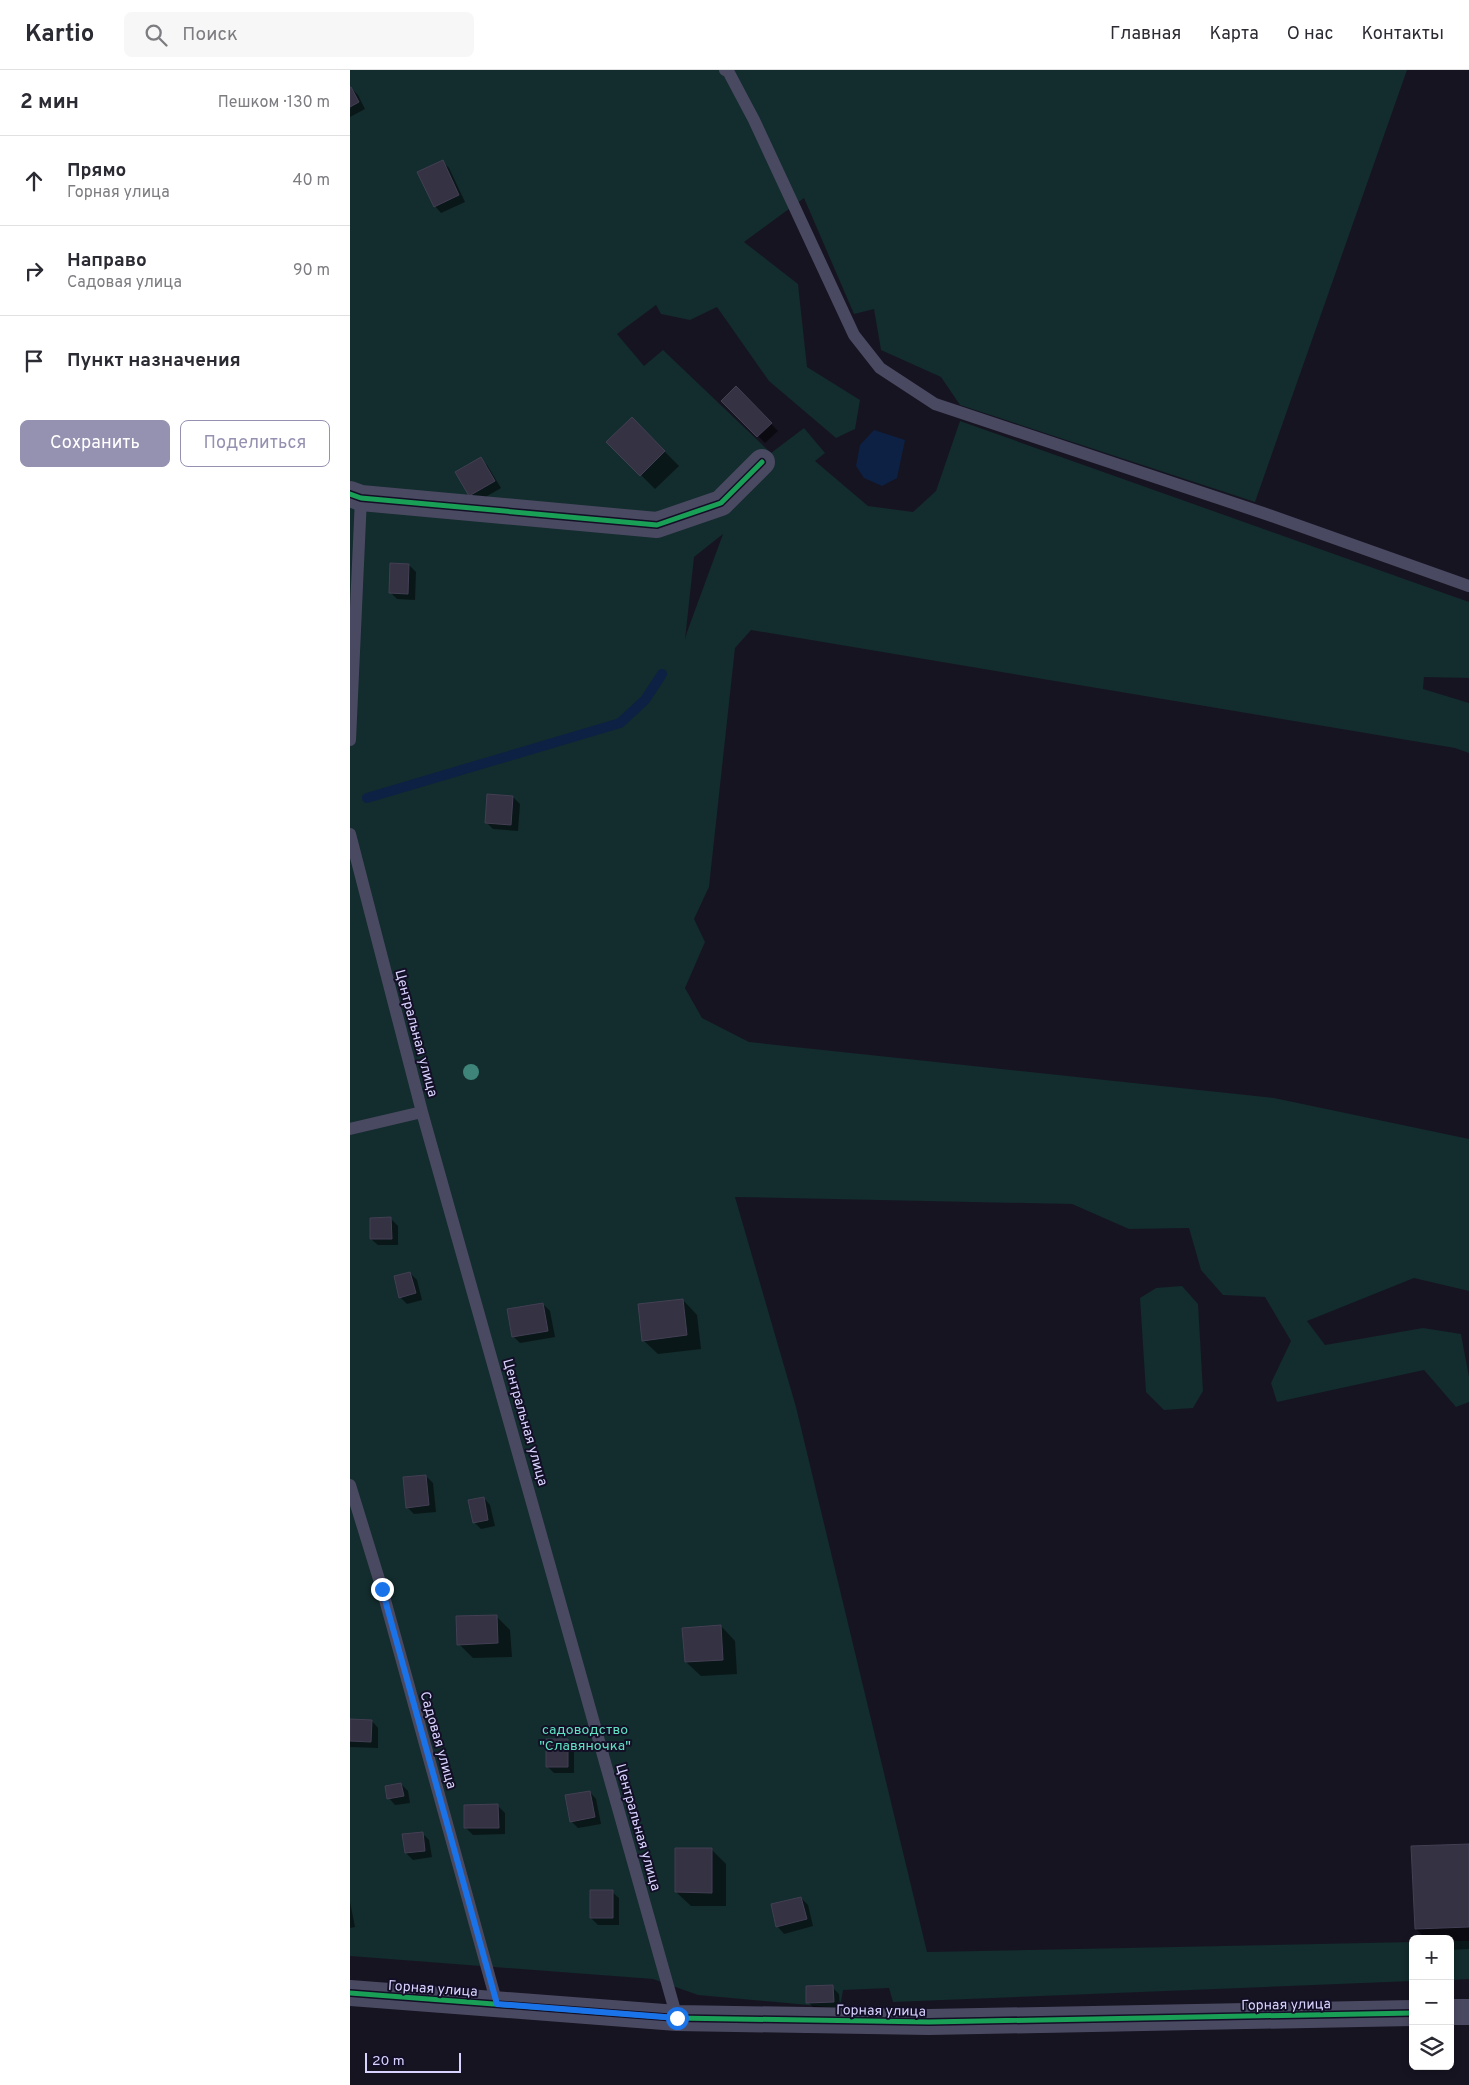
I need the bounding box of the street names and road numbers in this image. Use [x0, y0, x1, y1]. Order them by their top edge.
street label: Центральная улица [390, 968, 441, 1099]
street label: Центральная улица [498, 1357, 551, 1488]
street label: Садовая улица [416, 1690, 460, 1791]
street label: Центральная улица [611, 1762, 664, 1893]
street label: Горная улица [388, 1978, 478, 2001]
street label: Горная улица [1241, 1996, 1331, 2015]
street label: Горная улица [836, 2002, 926, 2021]

